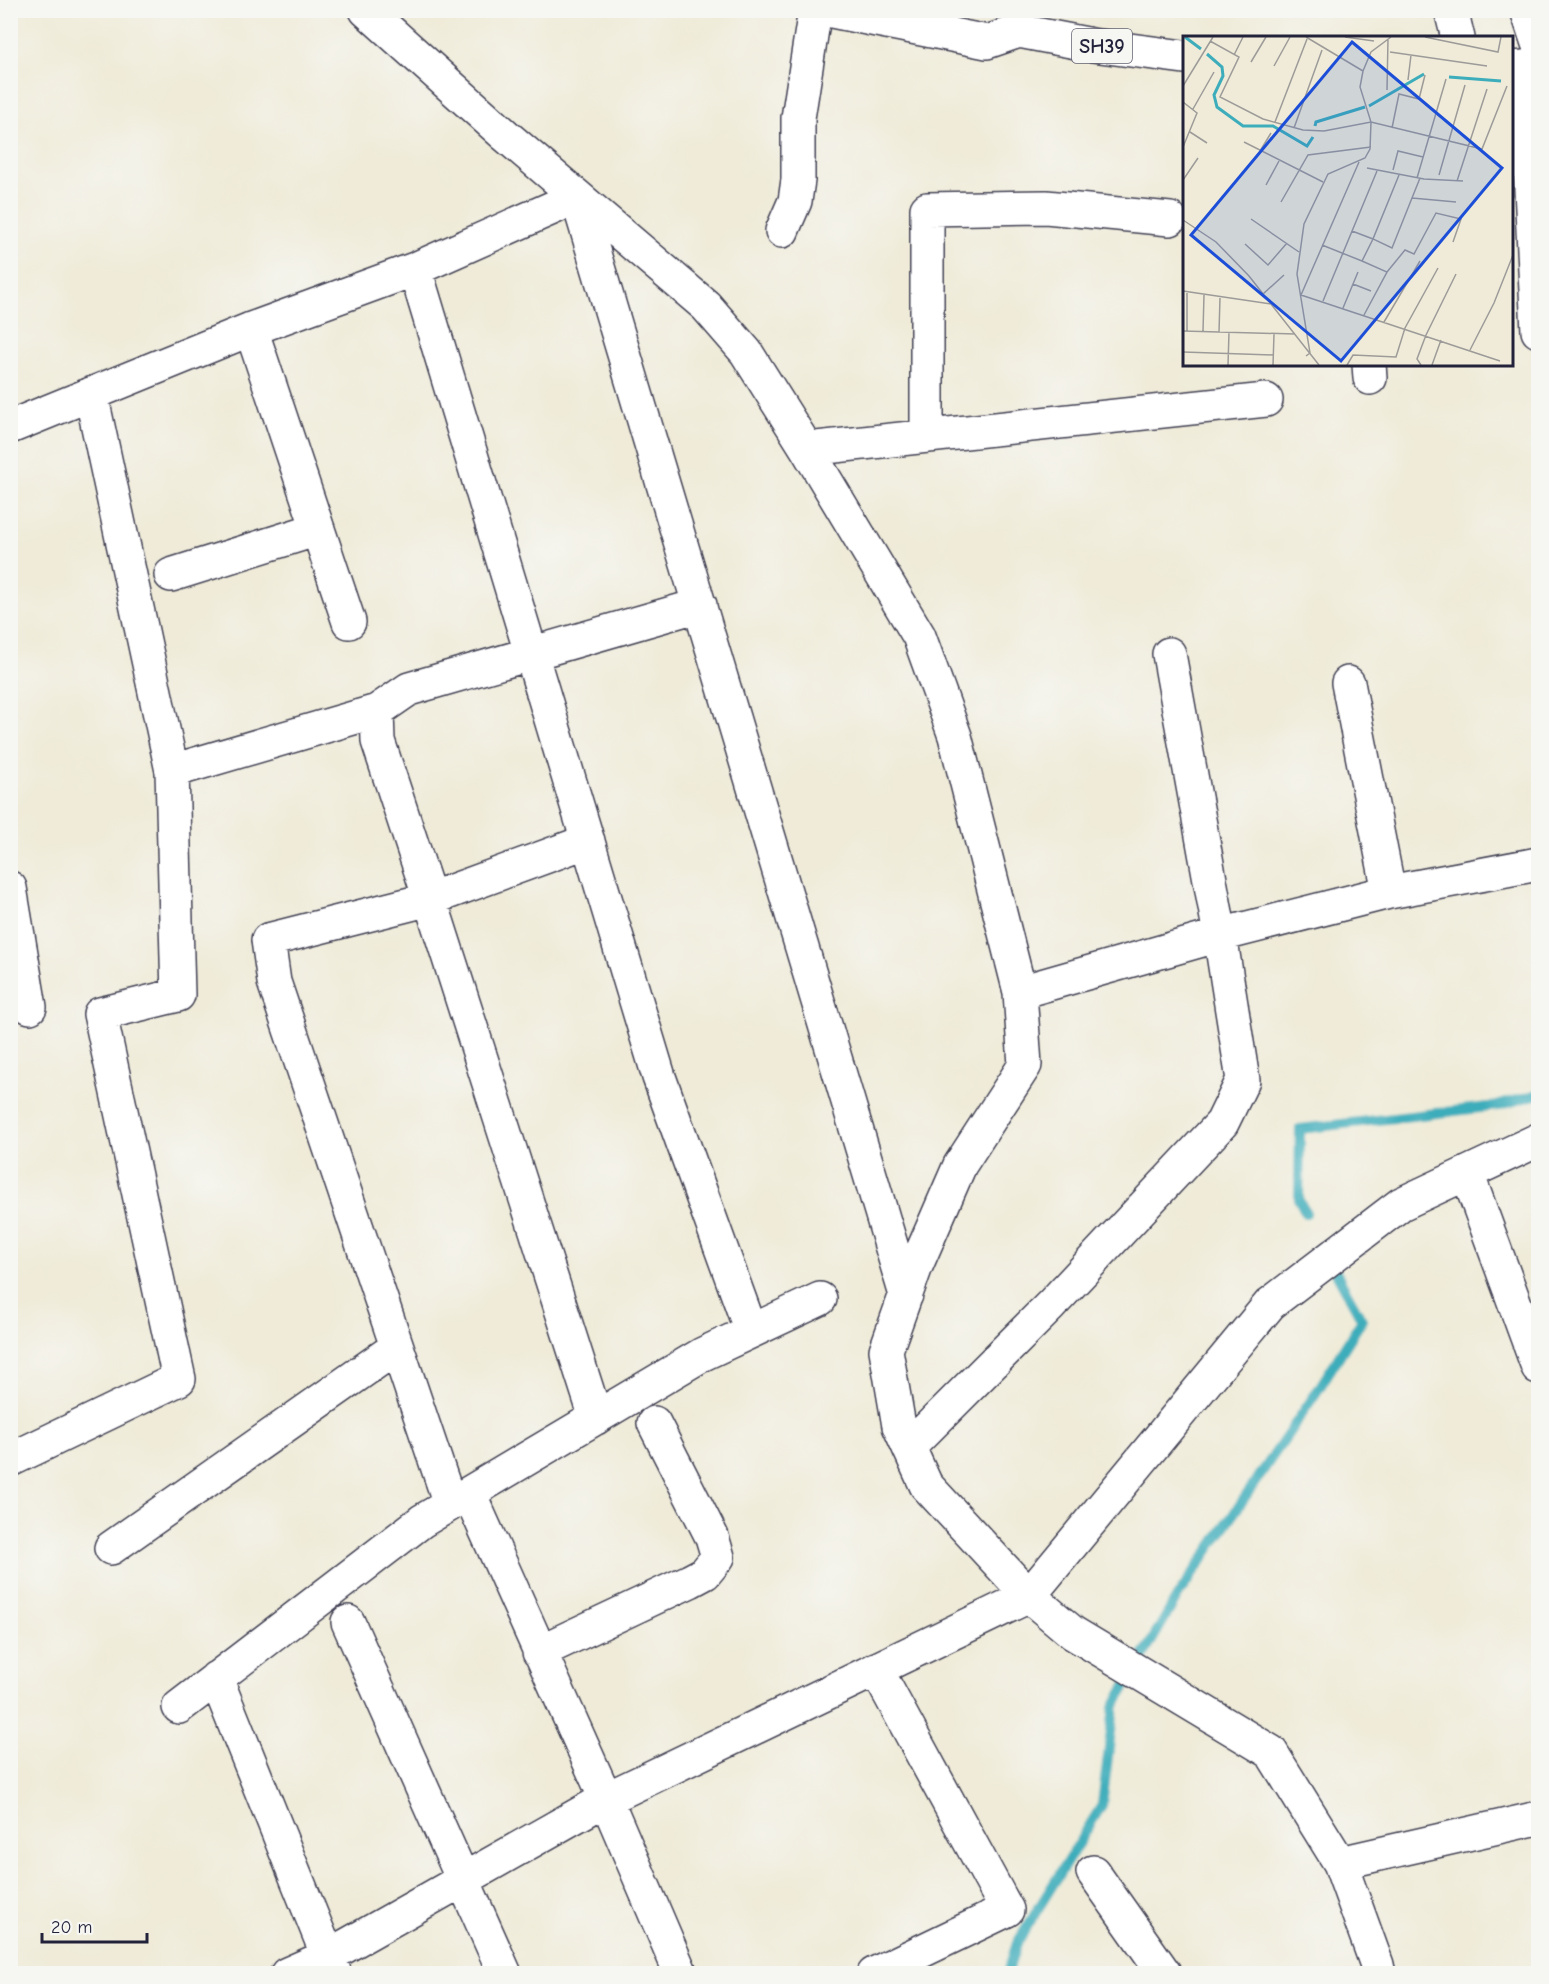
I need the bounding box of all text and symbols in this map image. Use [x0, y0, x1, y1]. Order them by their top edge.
road number: SH39 [1072, 29, 1132, 63]
inset map [1183, 36, 1513, 366]
scale bar [42, 1906, 147, 1944]
text: 20 m [51, 1917, 92, 1938]

